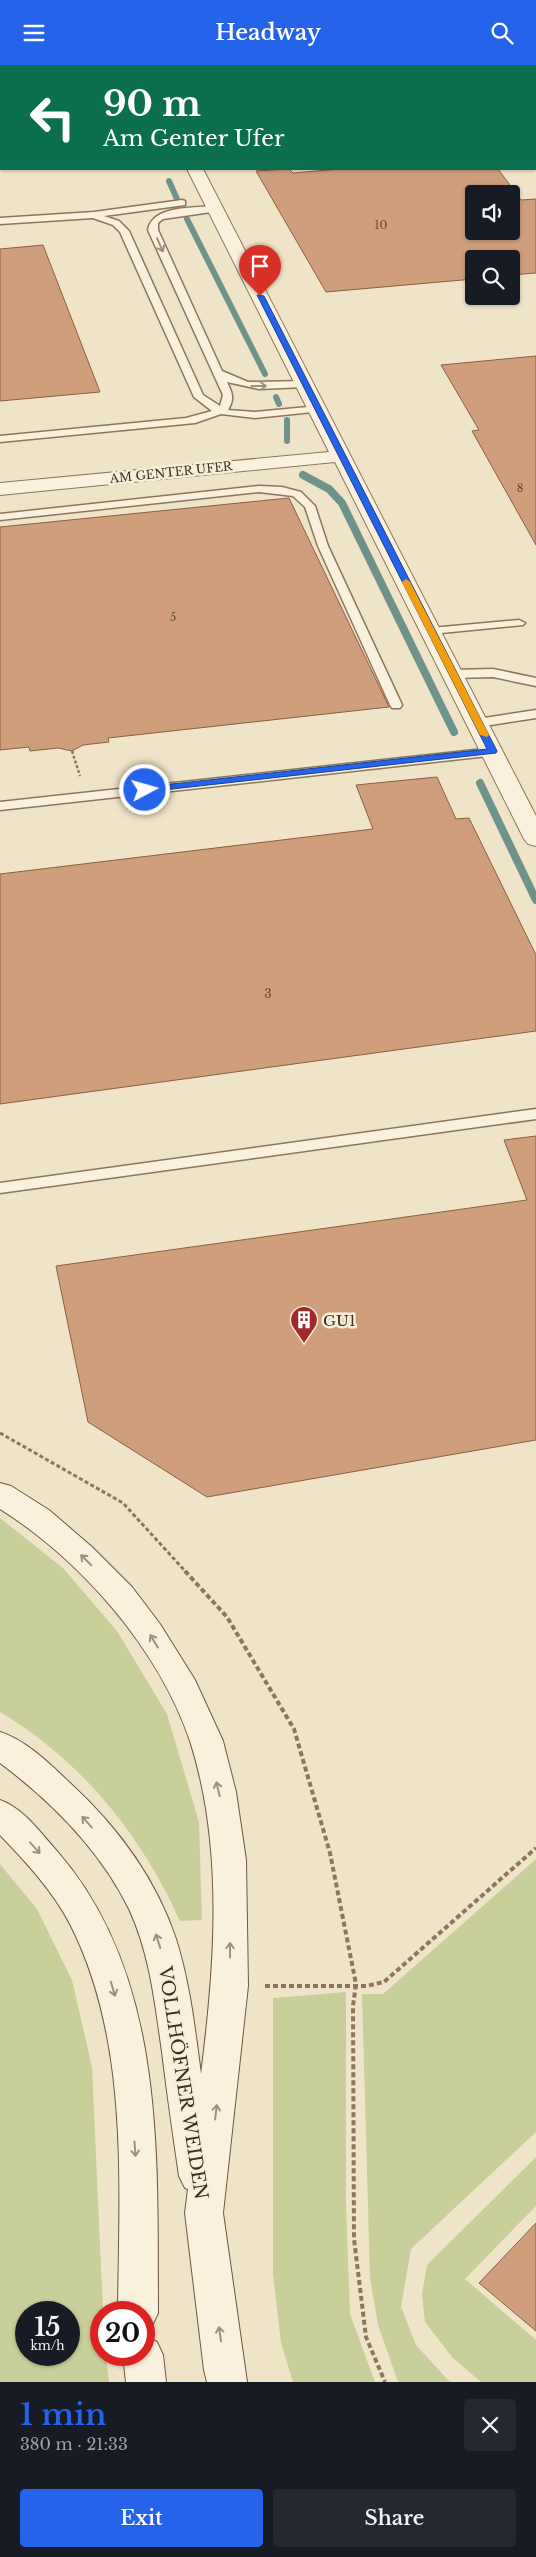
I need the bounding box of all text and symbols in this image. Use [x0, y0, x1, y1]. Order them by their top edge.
icon: menu [20, 19, 48, 47]
text: Headway [215, 19, 321, 46]
icon: search [488, 19, 516, 47]
text: 90 m [103, 82, 201, 125]
icon: left [20, 85, 85, 150]
text: Am Genter Ufer [103, 125, 284, 152]
map controls [465, 185, 520, 305]
button: sound [465, 185, 520, 240]
house number: 10 [375, 218, 388, 232]
one-way arrow [156, 237, 165, 252]
pin [239, 245, 281, 296]
button: search [465, 250, 520, 305]
icon: arrive [246, 252, 274, 280]
one-way arrow [250, 381, 266, 391]
street label: AM GENTER UFER [108, 458, 234, 486]
house number: 8 [517, 481, 523, 495]
house number: 5 [170, 610, 176, 624]
position arrow [118, 763, 170, 815]
house number: 3 [264, 986, 272, 1001]
building icon: GU1 [289, 1305, 319, 1344]
place label: GU1 [323, 1311, 356, 1330]
one-way arrow [80, 1554, 93, 1566]
one-way arrow [148, 1634, 158, 1648]
one-way arrow [213, 1781, 222, 1797]
one-way arrow [82, 1815, 93, 1828]
one-way arrow [29, 1842, 40, 1855]
one-way arrow [152, 1933, 162, 1949]
one-way arrow [225, 1943, 235, 1959]
street label: VOLLHÖFNER WEIDEN [154, 1964, 213, 2201]
one-way arrow [108, 1981, 118, 1997]
one-way arrow [211, 2104, 221, 2120]
one-way arrow [131, 2141, 140, 2157]
speed limit sign: 20 [90, 2301, 155, 2366]
text: 15 [35, 2312, 60, 2343]
one-way arrow [215, 2326, 225, 2342]
text: km/h [30, 2338, 65, 2353]
text: 1 min [20, 2396, 106, 2433]
button: close [464, 2399, 516, 2451]
text: 380 m · 21:33 [20, 2434, 128, 2454]
button: Exit [20, 2489, 263, 2547]
button: Share [273, 2489, 516, 2547]

